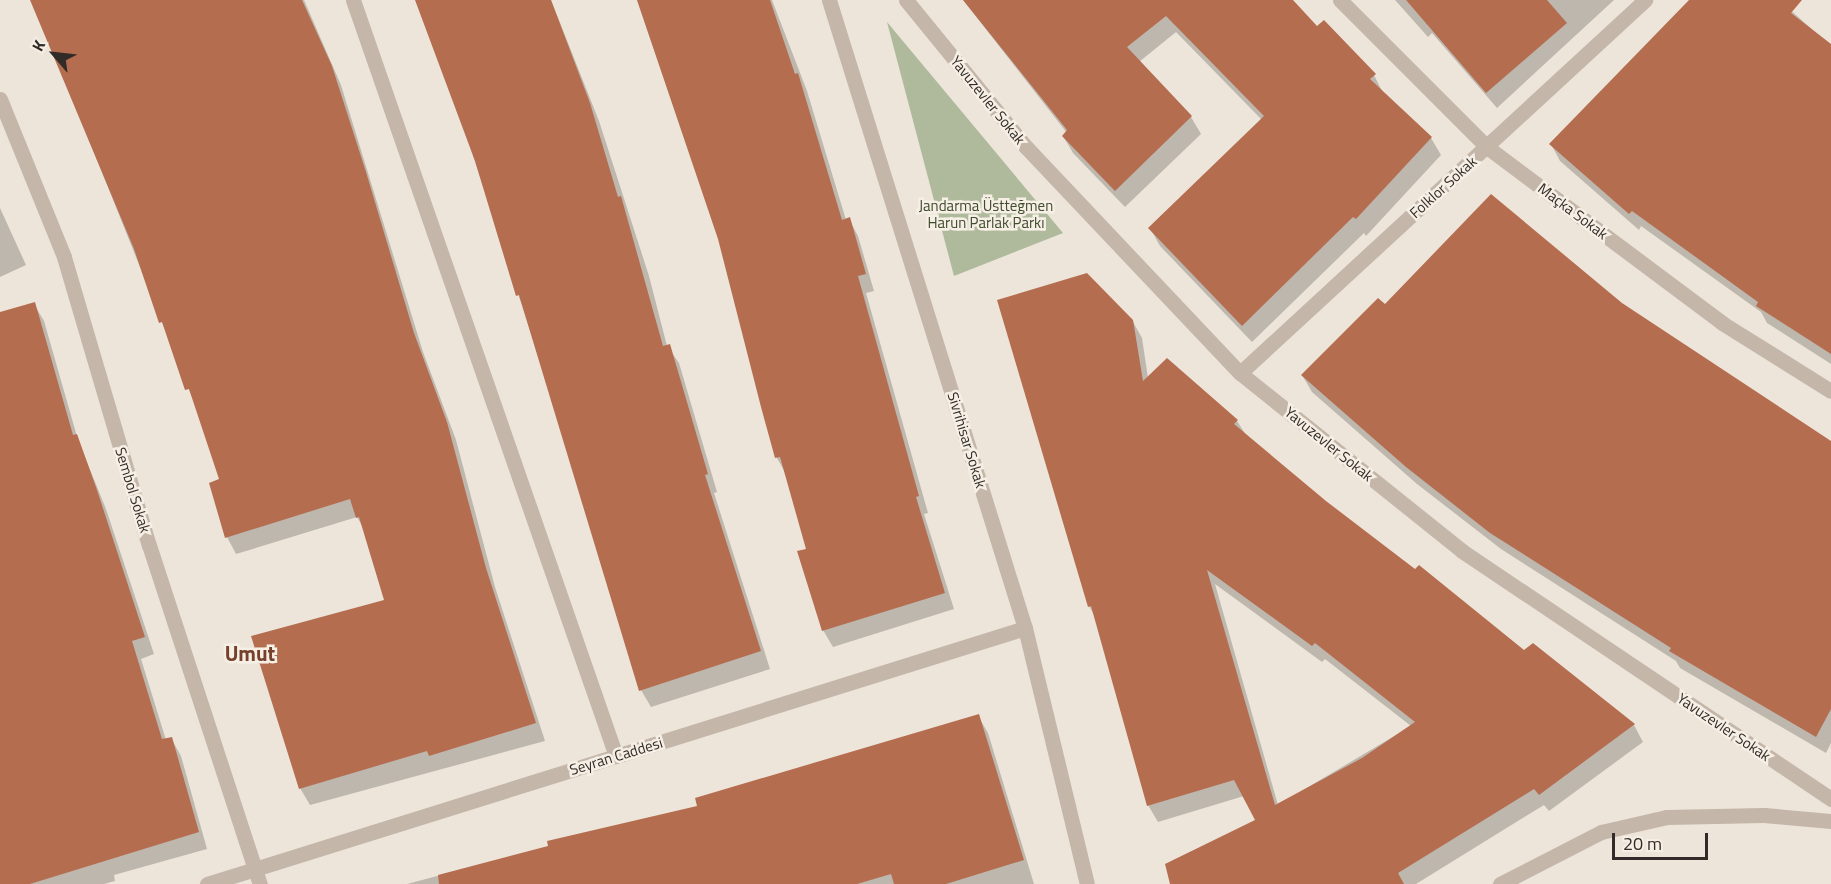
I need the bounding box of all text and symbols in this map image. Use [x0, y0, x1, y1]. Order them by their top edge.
north arrow [24, 24, 84, 84]
text: K [25, 36, 51, 55]
street label: Yavuzevler Sokak [947, 52, 1029, 148]
street label: Folklor Sokak [1406, 152, 1480, 222]
street label: Maçka Sokak [1535, 179, 1611, 243]
park label: Jandarma Üstteğmen Harun Parlak Parkı [919, 196, 1053, 231]
street label: Sivrihisar Sokak [944, 390, 990, 490]
street label: Yavuzevler Sokak [1281, 403, 1377, 485]
street label: Sembol Sokak [111, 445, 155, 535]
district label: Umut [225, 640, 275, 666]
street label: Yavuzevler Sokak [1674, 689, 1774, 765]
street label: Seyran Caddesi [567, 733, 665, 779]
scale bar [1615, 821, 1711, 859]
text: 20 m [1623, 830, 1662, 857]

